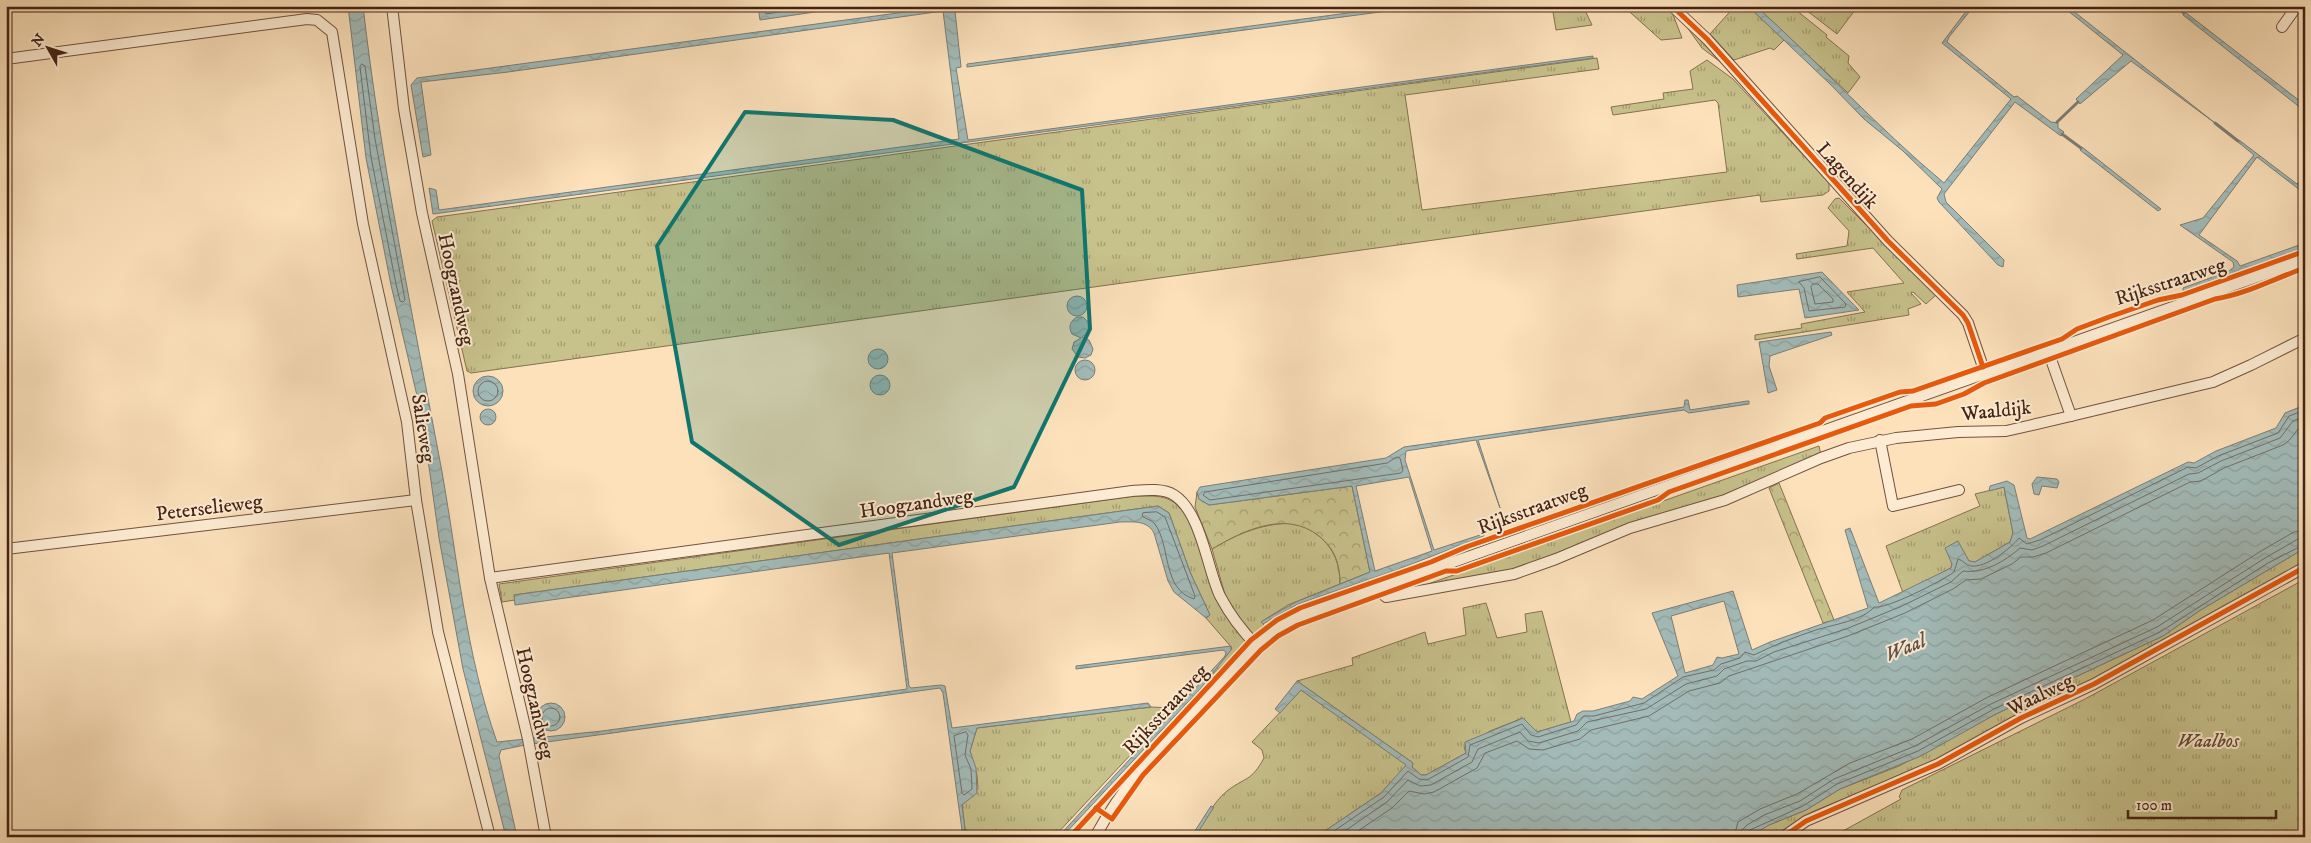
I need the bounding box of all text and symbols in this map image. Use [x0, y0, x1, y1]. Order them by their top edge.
north arrow [22, 22, 72, 72]
text: N [28, 30, 50, 51]
street label: Lagendijk [1810, 137, 1883, 215]
street label: Hoogzandweg [431, 231, 480, 348]
street label: Rijksstraatweg [2112, 253, 2229, 312]
street label: Salieweg [405, 392, 440, 465]
street label: Waaldijk [1959, 395, 2032, 428]
street label: Rijksstraatweg [1474, 478, 1591, 541]
street label: Hoogzandweg [858, 484, 975, 525]
street label: Peterselieweg [155, 490, 264, 527]
water label: Waal [1881, 627, 1932, 668]
street label: Hoogzandweg [510, 645, 560, 762]
street label: Rijksstraatweg [1118, 659, 1214, 760]
street label: Waalweg [2002, 668, 2078, 723]
park label: Waalbos [2177, 729, 2240, 754]
scale bar [2128, 788, 2276, 820]
text: 100 m [2136, 796, 2172, 815]

